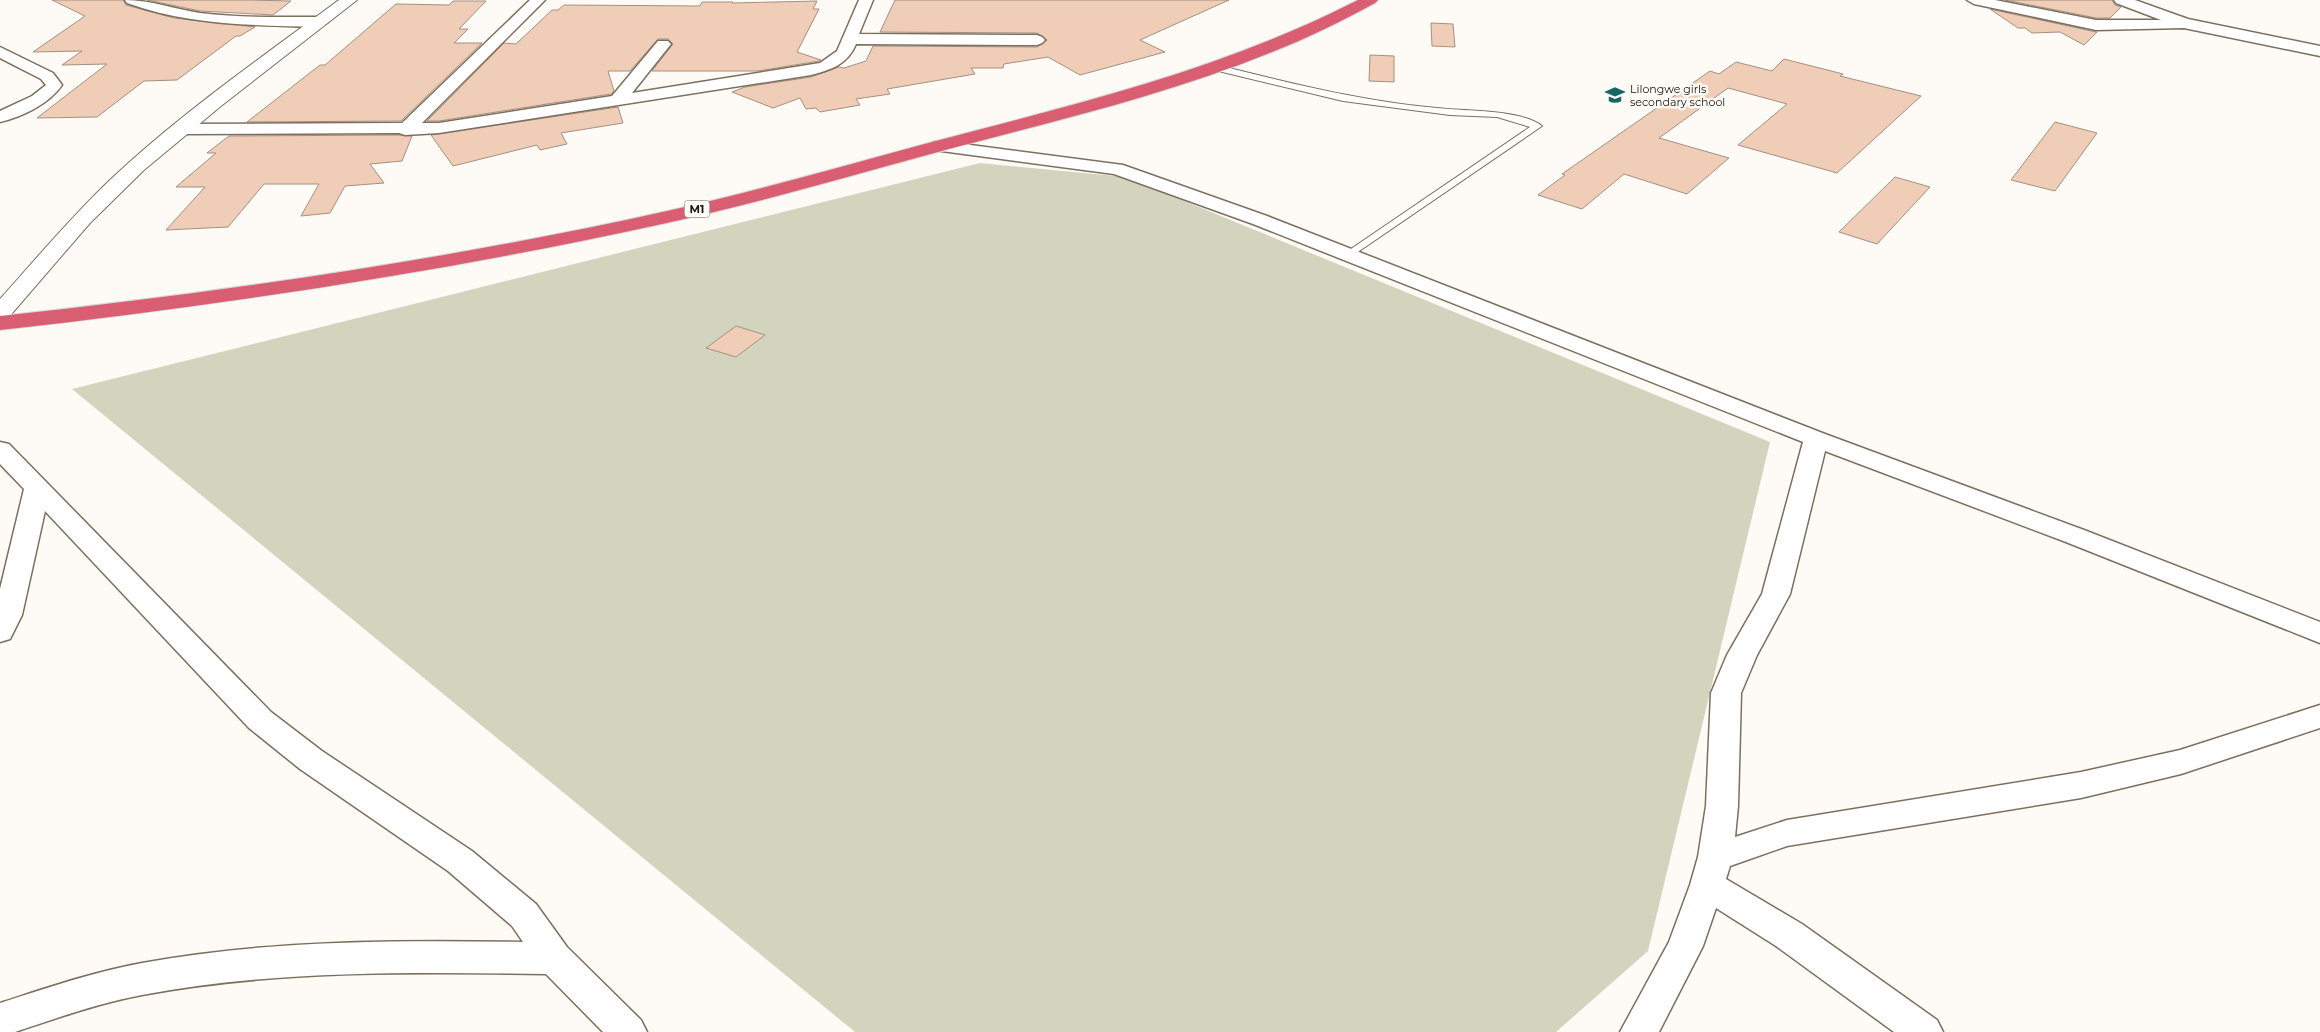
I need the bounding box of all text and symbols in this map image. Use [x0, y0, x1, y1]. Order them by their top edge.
place label: Lilongwe girls secondary school [1630, 82, 1725, 109]
school or university icon: Lilongwe girls secondary school [1604, 84, 1626, 106]
road number: M1 [684, 200, 710, 218]

